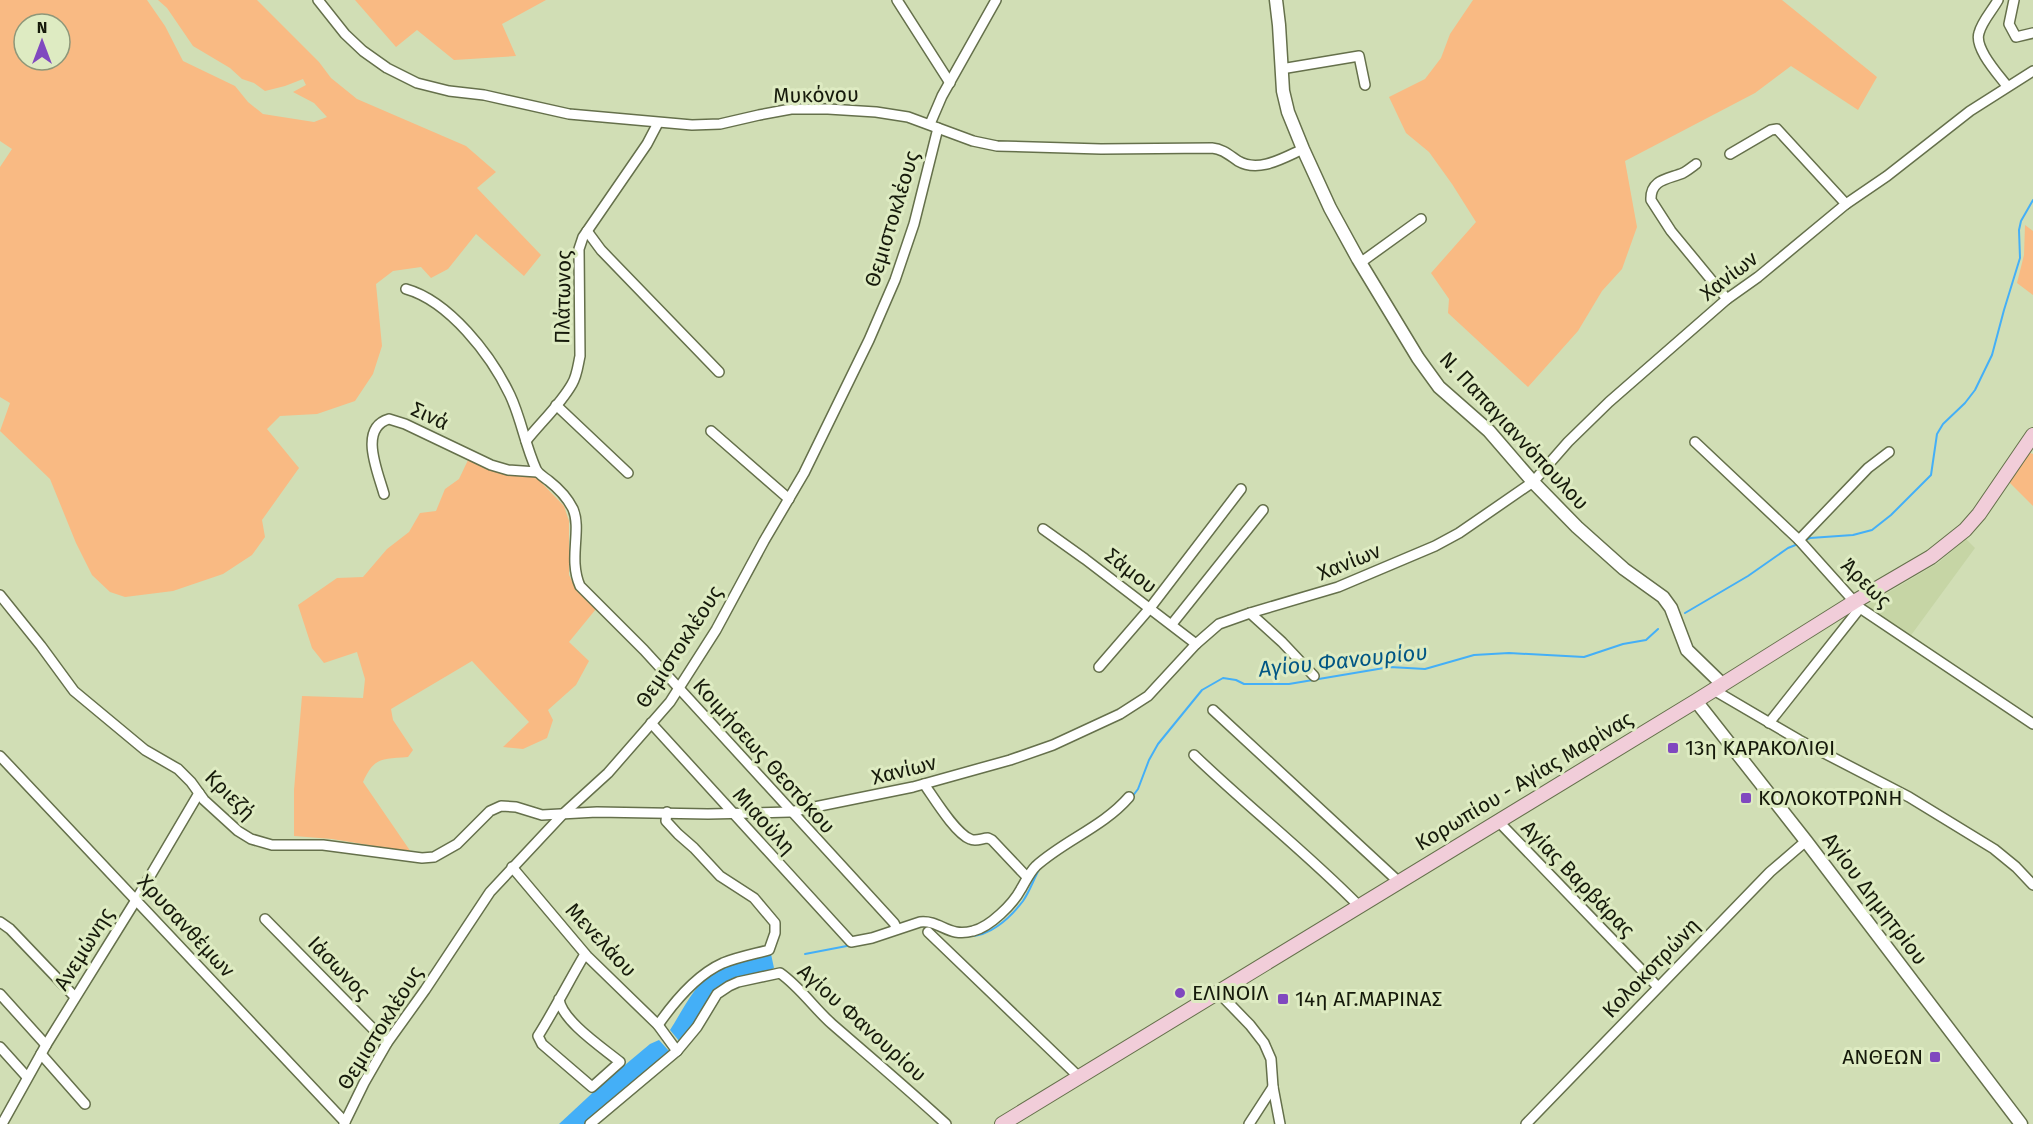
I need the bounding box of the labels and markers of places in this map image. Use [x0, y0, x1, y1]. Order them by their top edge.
place label: 13η ΚΑΡΑΚΟΛΙΘΙ [1685, 735, 1835, 761]
marker: 13η ΚΑΡΑΚΟΛΙΘΙ [1666, 741, 1680, 755]
place label: ΚΟΛΟΚΟΤΡΩΝΗ [1758, 785, 1903, 811]
marker: ΚΟΛΟΚΟΤΡΩΝΗ [1739, 791, 1753, 805]
place label: ΕΛΙΝΟΙΛ [1192, 980, 1269, 1006]
marker: ΕΛΙΝΟΙΛ [1173, 986, 1187, 1000]
place label: 14η ΑΓ.ΜΑΡΙΝΑΣ [1295, 986, 1442, 1012]
marker: 14η ΑΓ.ΜΑΡΙΝΑΣ [1276, 992, 1290, 1006]
place label: ΑΝΘΕΩΝ [1842, 1044, 1923, 1070]
marker: ΑΝΘΕΩΝ [1928, 1050, 1942, 1064]

